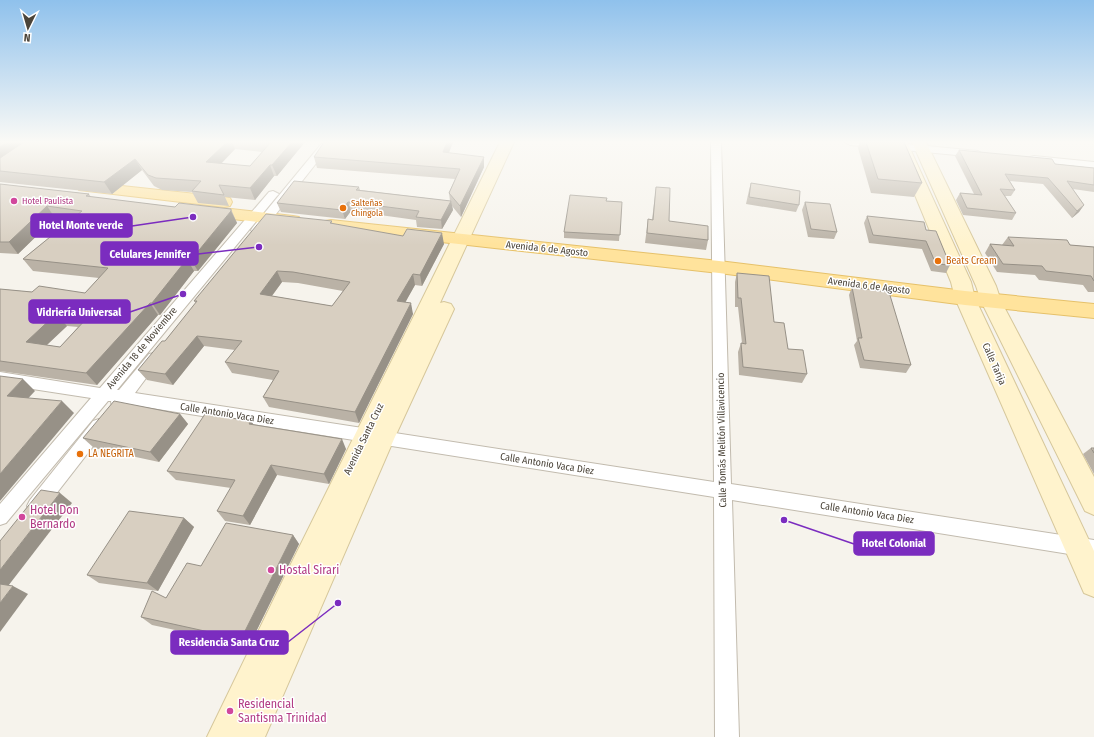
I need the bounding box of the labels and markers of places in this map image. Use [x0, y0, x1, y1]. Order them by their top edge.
marker: Hotel Paulista [9, 196, 19, 206]
place label: Hotel Paulista [22, 196, 74, 206]
place label: Salteñas Chingola [351, 198, 383, 218]
marker: Salteñas Chingola [338, 203, 348, 213]
callout: Hotel Monte verde [31, 214, 132, 237]
callout: Celulares Jennifer [101, 242, 198, 265]
place label: Beats Cream [946, 255, 997, 267]
marker: Beats Cream [933, 256, 943, 266]
callout: Vidriería Universal [29, 300, 130, 323]
place label: LA NEGRITA [88, 448, 135, 460]
marker: LA NEGRITA [75, 449, 85, 459]
place label: Hotel Don Bernardo [30, 503, 79, 531]
marker: Hotel Don Bernardo [17, 512, 27, 522]
callout: Hotel Colonial [854, 532, 934, 555]
place label: Hostal Sirari [279, 563, 339, 577]
marker: Hostal Sirari [266, 565, 276, 575]
callout: Residencia Santa Cruz [171, 631, 288, 654]
place label: Residencial Santisma Trinidad [238, 697, 327, 725]
marker: Residencial Santisma Trinidad [225, 706, 235, 716]

